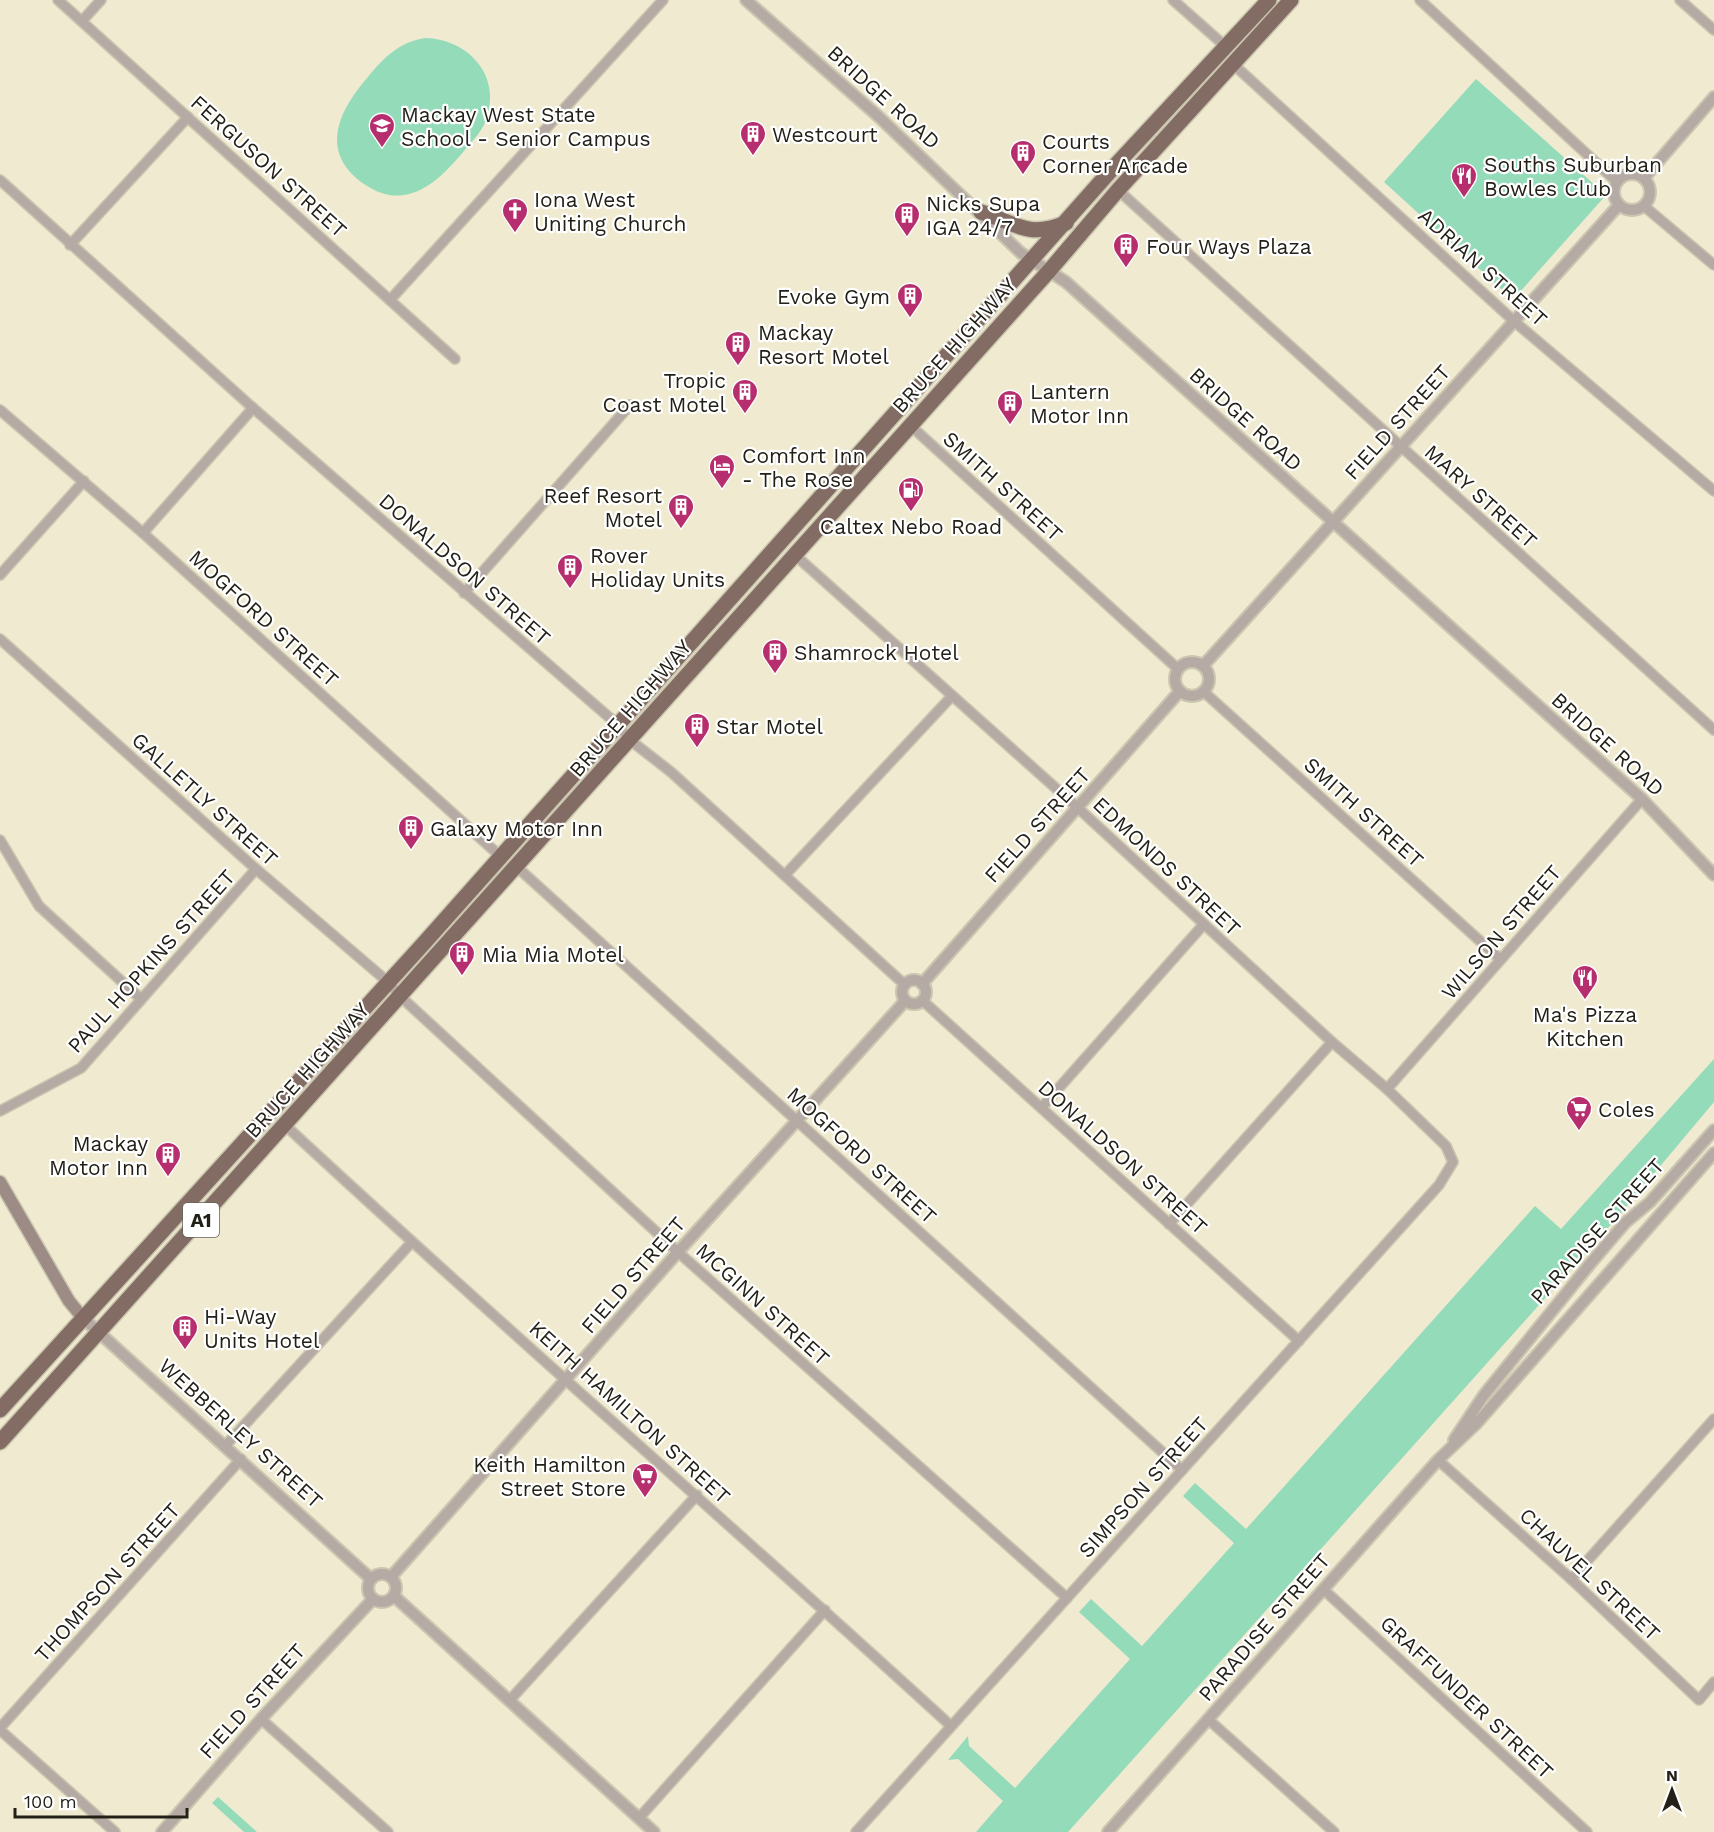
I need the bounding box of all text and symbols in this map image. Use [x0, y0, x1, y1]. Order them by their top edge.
street label: BRIDGE ROAD [823, 40, 945, 154]
street label: FERGUSON STREET [186, 90, 352, 243]
place label: Mackay West State School - Senior Campus [401, 102, 651, 151]
school or university icon: Mackay West State School - Senior Campus [367, 111, 397, 149]
building icon: Westcourt [738, 119, 768, 157]
place label: Westcourt [772, 122, 878, 147]
place label: Courts Corner Arcade [1042, 129, 1188, 178]
building icon: Courts Corner Arcade [1008, 138, 1038, 176]
place label: Souths Suburban Bowles Club [1484, 152, 1662, 201]
restaurant icon: Souths Suburban Bowles Club [1449, 161, 1479, 199]
place label: Iona West Uniting Church [534, 187, 686, 236]
place label: Nicks Supa IGA 24/7 [926, 191, 1040, 240]
church icon: Iona West Uniting Church [500, 196, 530, 234]
building icon: Nicks Supa IGA 24/7 [892, 200, 922, 238]
street label: ADRIAN STREET [1413, 203, 1553, 332]
building icon: Four Ways Plaza [1111, 231, 1141, 269]
place label: Four Ways Plaza [1146, 234, 1312, 259]
street label: BRUCE HIGHWAY [887, 272, 1021, 418]
building icon: Evoke Gym [895, 281, 925, 319]
place label: Evoke Gym [777, 284, 890, 309]
place label: Mackay Resort Motel [758, 320, 889, 369]
building icon: Mackay Resort Motel [723, 329, 753, 367]
street label: FIELD STREET [1339, 359, 1455, 485]
street label: BRIDGE ROAD [1185, 362, 1307, 476]
place label: Tropic Coast Motel [603, 368, 727, 417]
building icon: Tropic Coast Motel [730, 377, 760, 415]
place label: Lantern Motor Inn [1030, 379, 1129, 428]
building icon: Lantern Motor Inn [995, 388, 1025, 426]
street label: SMITH STREET [938, 426, 1068, 546]
street label: MARY STREET [1420, 439, 1543, 553]
place label: Comfort Inn - The Rose [742, 443, 865, 492]
hotel icon: Comfort Inn - The Rose [707, 452, 737, 490]
fuel station icon: Caltex Nebo Road [896, 475, 926, 513]
place label: Reef Resort Motel [544, 483, 663, 532]
street label: DONALDSON STREET [374, 488, 556, 650]
building icon: Reef Resort Motel [666, 492, 696, 530]
place label: Caltex Nebo Road [820, 514, 1002, 539]
place label: Rover Holiday Units [590, 543, 725, 592]
street label: MOGFORD STREET [184, 544, 344, 692]
building icon: Rover Holiday Units [555, 552, 585, 590]
street label: BRUCE HIGHWAY [564, 634, 696, 782]
building icon: Shamrock Hotel [760, 637, 790, 675]
place label: Shamrock Hotel [794, 640, 959, 665]
street label: BRIDGE ROAD [1547, 687, 1669, 801]
building icon: Star Motel [682, 711, 712, 749]
place label: Star Motel [716, 714, 823, 739]
street label: GALLETLY STREET [127, 727, 283, 871]
street label: SMITH STREET [1299, 752, 1429, 872]
street label: FIELD STREET [979, 762, 1095, 888]
street label: EDMONDS STREET [1088, 791, 1246, 941]
building icon: Galaxy Motor Inn [396, 813, 426, 851]
place label: Galaxy Motor Inn [430, 816, 603, 841]
street label: WILSON STREET [1436, 860, 1566, 1004]
street label: PAUL HOPKINS STREET [62, 864, 240, 1058]
building icon: Mia Mia Motel [447, 939, 477, 977]
place label: Mia Mia Motel [482, 942, 624, 967]
restaurant icon: Ma's Pizza Kitchen [1570, 963, 1600, 1001]
street label: BRUCE HIGHWAY [240, 997, 374, 1143]
place label: Ma's Pizza Kitchen [1533, 1002, 1637, 1051]
street label: DONALDSON STREET [1033, 1075, 1213, 1240]
street label: MOGFORD STREET [782, 1081, 942, 1229]
supermarket icon: Coles [1564, 1094, 1594, 1132]
place label: Coles [1598, 1097, 1655, 1122]
place label: Mackay Motor Inn [49, 1131, 148, 1180]
building icon: Mackay Motor Inn [153, 1140, 183, 1178]
street label: PARADISE STREET [1525, 1153, 1669, 1309]
road number: A1 [183, 1203, 219, 1237]
street label: FIELD STREET [576, 1211, 691, 1338]
street label: MCGINN STREET [691, 1238, 835, 1371]
place label: Hi-Way Units Hotel [204, 1304, 320, 1353]
building icon: Hi-Way Units Hotel [170, 1313, 200, 1351]
street label: KEITH HAMILTON STREET [525, 1315, 736, 1509]
street label: WEBBERLEY STREET [154, 1353, 328, 1513]
street label: SIMPSON STREET [1073, 1411, 1213, 1563]
place label: Keith Hamilton Street Store [473, 1452, 626, 1501]
supermarket icon: Keith Hamilton Street Store [630, 1461, 660, 1499]
street label: THOMPSON STREET [29, 1497, 185, 1667]
street label: CHAUVEL STREET [1514, 1502, 1666, 1646]
street label: PARADISE STREET [1193, 1548, 1335, 1706]
street label: GRAFFUNDER STREET [1375, 1610, 1559, 1784]
street label: FIELD STREET [194, 1638, 310, 1764]
north arrow [1642, 1760, 1702, 1820]
text: N [1666, 1766, 1678, 1785]
scale bar [15, 1781, 188, 1819]
text: 100 m [24, 1791, 77, 1812]

